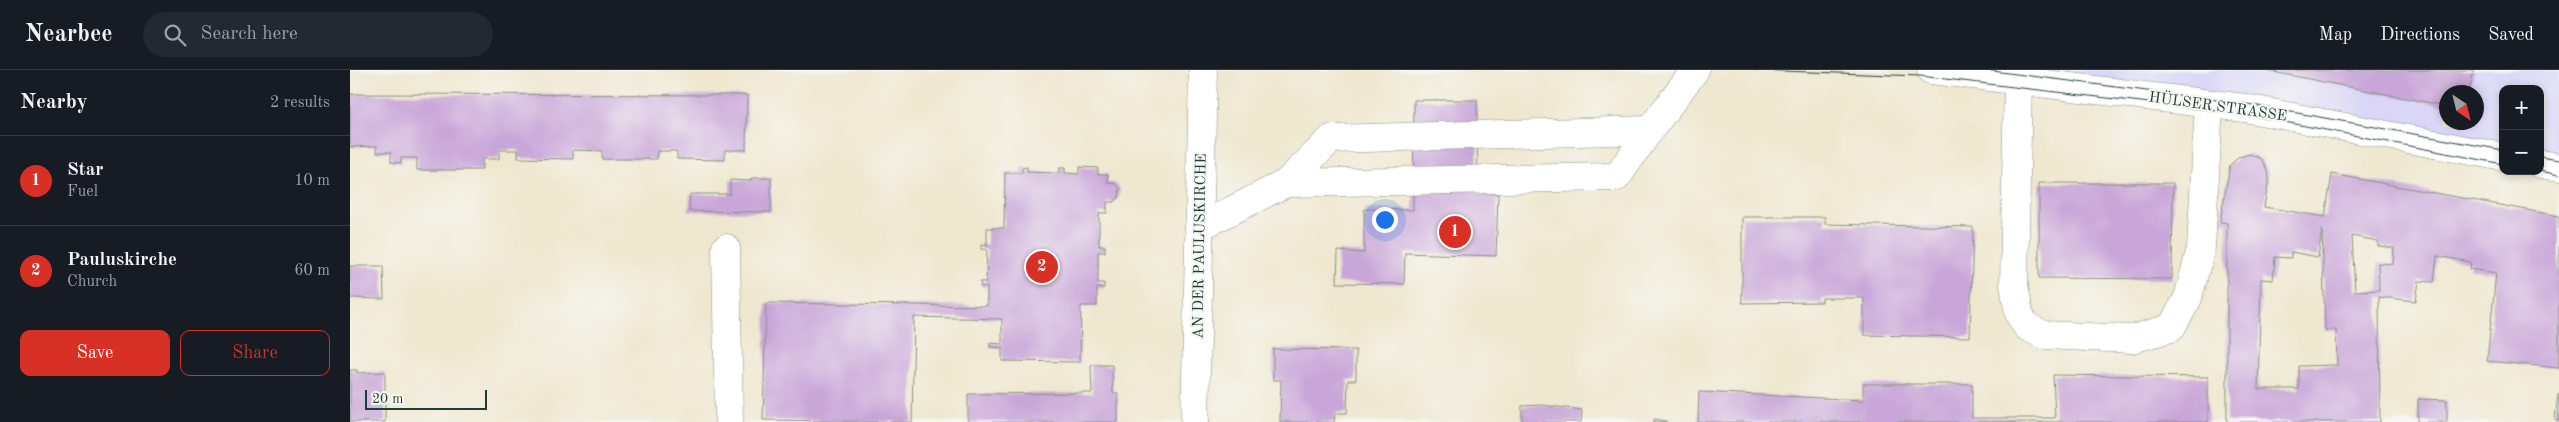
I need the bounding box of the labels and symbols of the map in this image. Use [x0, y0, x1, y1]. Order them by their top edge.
north arrow [2439, 85, 2484, 130]
street label: HÜLSER STRASSE [2148, 87, 2288, 125]
street label: AN DER PAULUSKIRCHE [1191, 153, 1210, 339]
your location [1372, 207, 1398, 233]
pin: 1 [1439, 213, 1471, 251]
pin: 2 [1026, 248, 1058, 286]
scale bar [365, 387, 488, 410]

